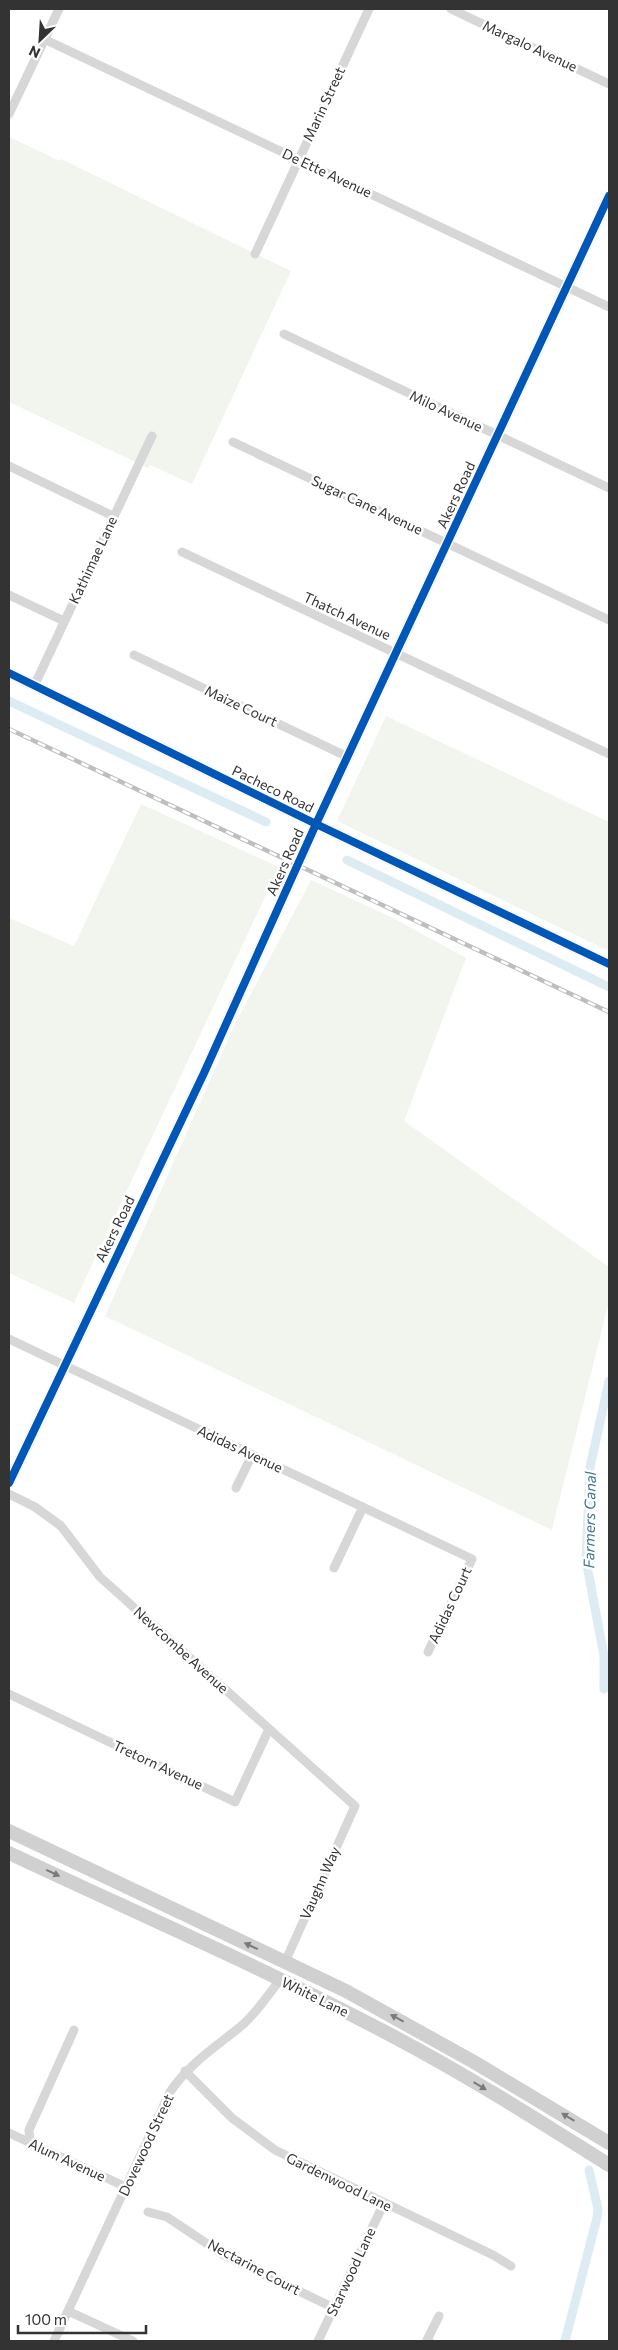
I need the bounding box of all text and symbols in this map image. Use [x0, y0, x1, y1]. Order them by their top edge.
north arrow [15, 15, 65, 65]
street label: Margalo Avenue [480, 16, 580, 75]
text: N [26, 42, 43, 62]
street label: Marin Street [299, 64, 348, 144]
street label: De Ette Avenue [280, 144, 375, 201]
street label: Milo Avenue [407, 386, 485, 435]
street label: Akers Road [433, 459, 478, 531]
street label: Sugar Cane Avenue [309, 471, 426, 538]
street label: Kathimae Lane [65, 513, 120, 606]
street label: Thatch Avenue [301, 588, 394, 643]
street label: Maize Court [202, 681, 281, 730]
street label: Pacheco Road [229, 761, 317, 816]
street label: Akers Road [262, 826, 307, 898]
street label: Akers Road [91, 1193, 138, 1265]
street label: Adidas Avenue [195, 1421, 286, 1476]
water label: Farmers Canal [579, 1470, 599, 1569]
street label: Adidas Court [424, 1564, 475, 1646]
street label: Newcombe Avenue [131, 1603, 232, 1697]
street label: Tretorn Avenue [110, 1736, 206, 1793]
street label: Vaughn Way [296, 1844, 343, 1922]
one-way arrow [46, 1870, 60, 1878]
one-way arrow [244, 1941, 258, 1949]
street label: White Lane [279, 1973, 351, 2020]
one-way arrow [390, 2014, 404, 2022]
one-way arrow [473, 2082, 488, 2090]
street label: Dovewood Street [114, 2091, 177, 2198]
one-way arrow [561, 2113, 574, 2122]
street label: Alum Avenue [26, 2134, 108, 2185]
street label: Gardenwood Lane [284, 2149, 395, 2214]
street label: Starwood Lane [323, 2225, 379, 2319]
street label: Nectarine Court [205, 2235, 304, 2298]
scale bar [18, 2302, 145, 2334]
text: 100 m [25, 2310, 67, 2328]

